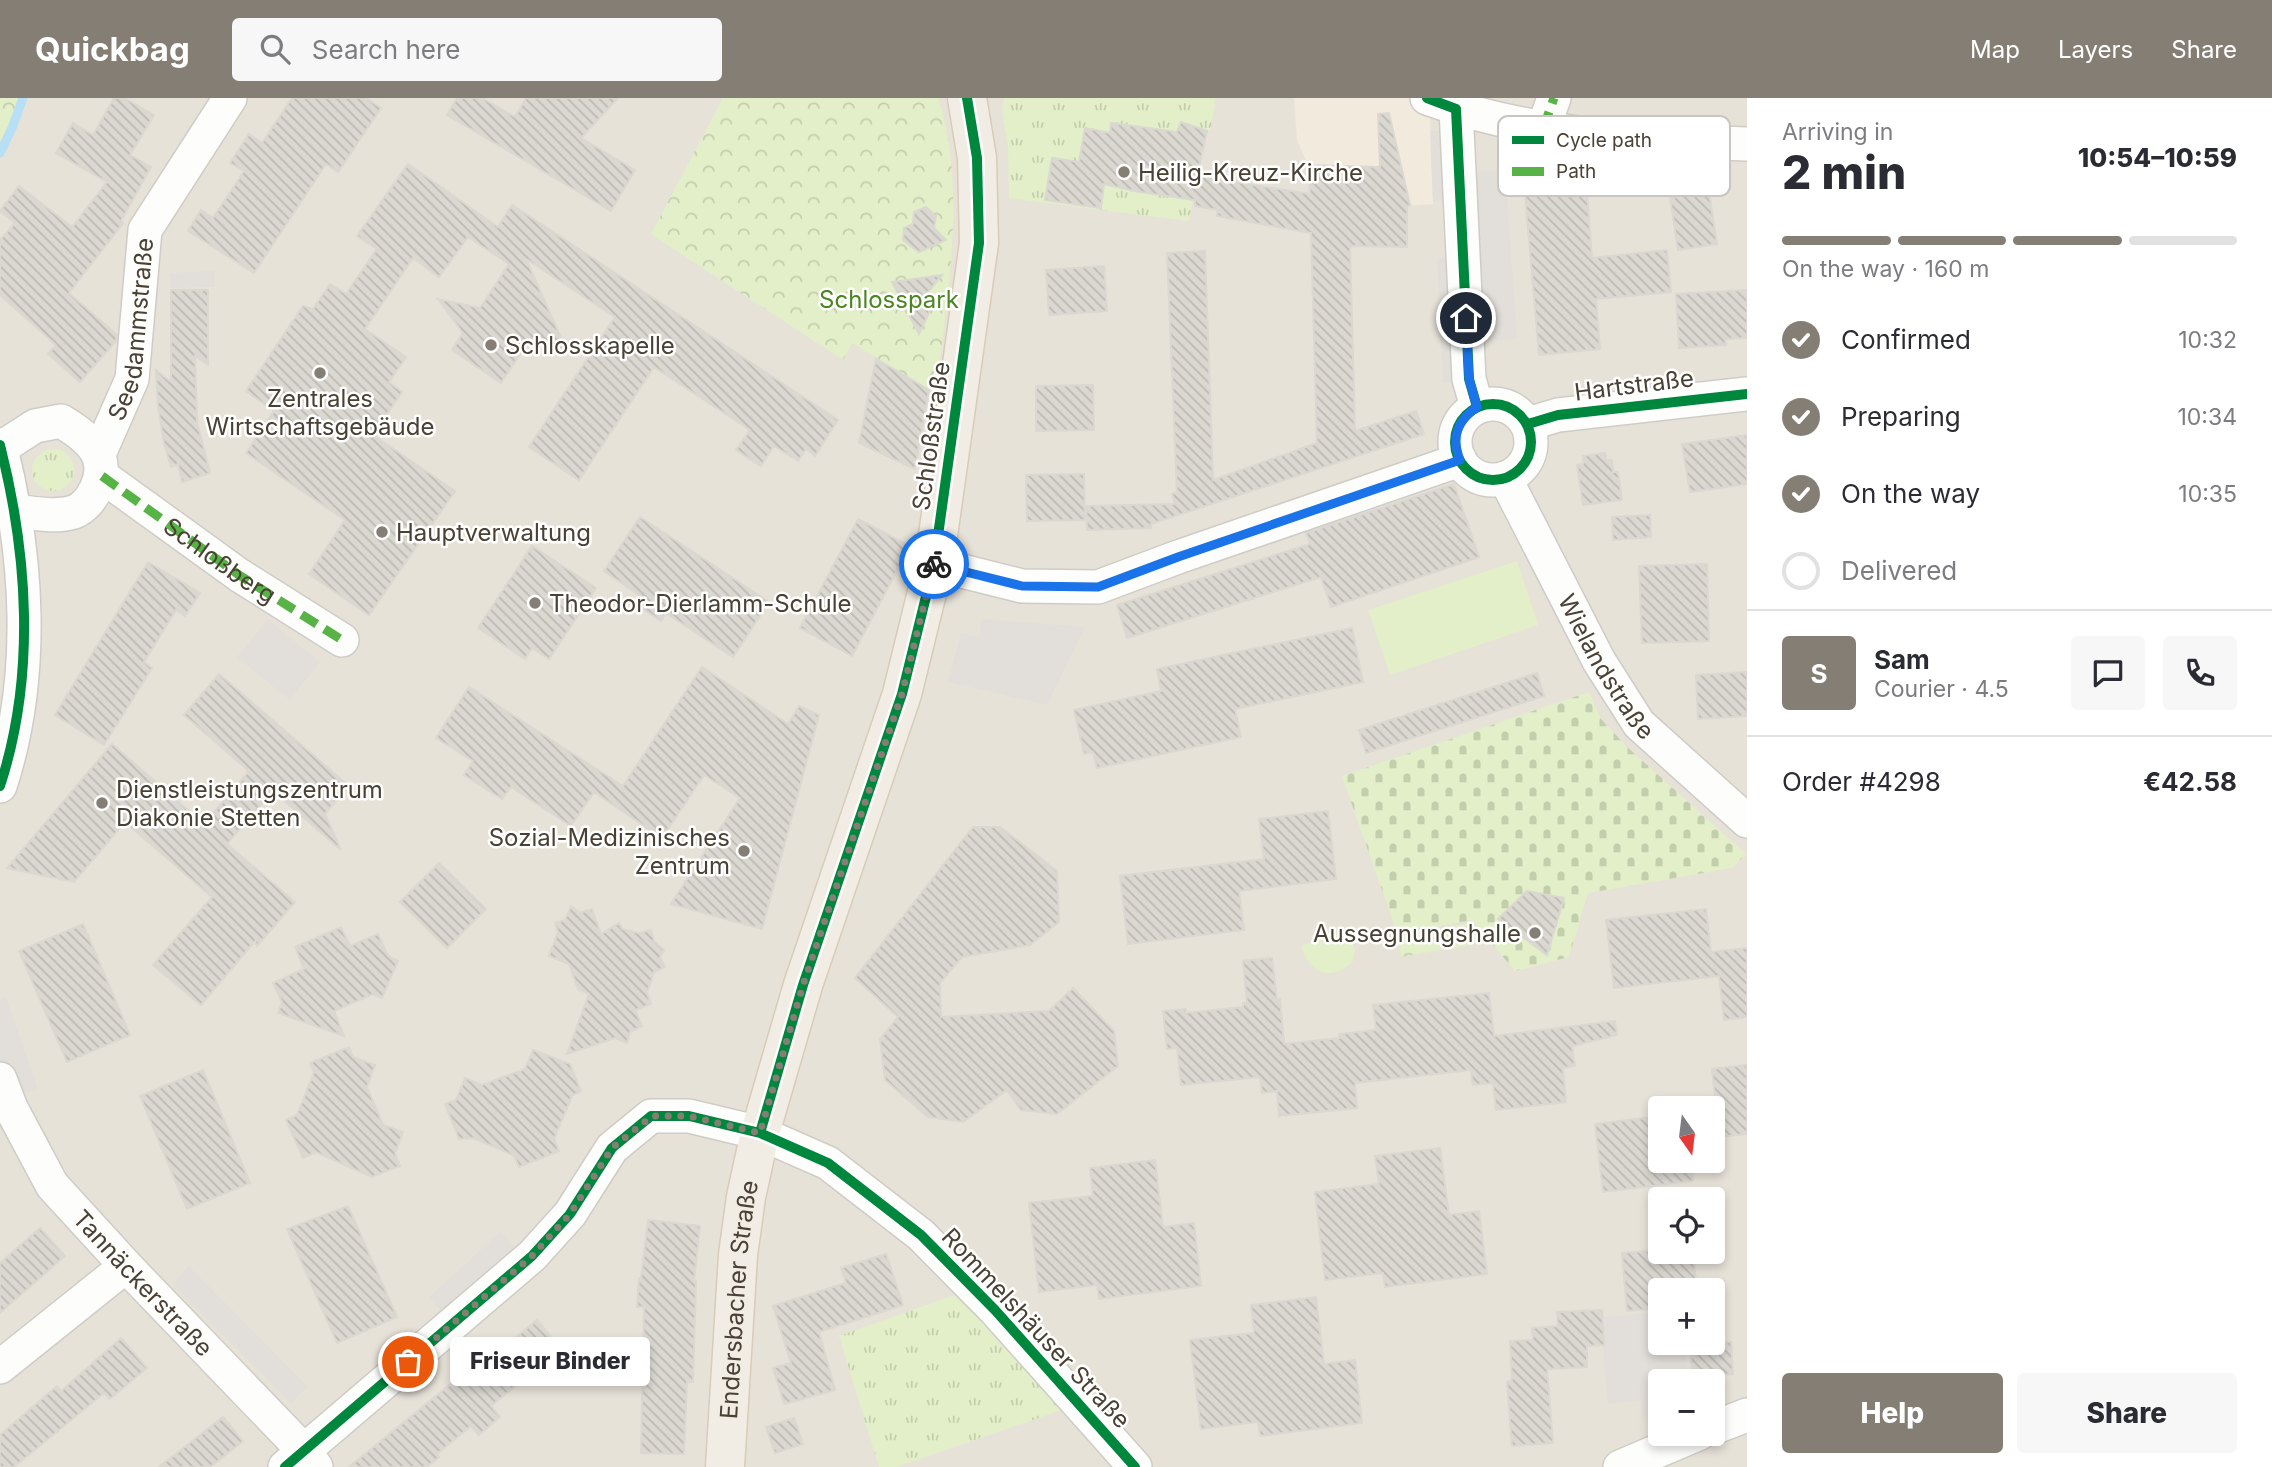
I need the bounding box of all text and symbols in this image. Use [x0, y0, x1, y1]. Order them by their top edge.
search box [232, 18, 722, 81]
text: Quickbag [35, 29, 190, 69]
icon: search [256, 30, 294, 68]
text: Search here [312, 34, 460, 65]
text: Map [1970, 35, 2020, 64]
text: Layers [2058, 35, 2133, 64]
text: Share [2171, 35, 2237, 64]
legend [1498, 116, 1730, 196]
text: Arriving in [1782, 118, 1893, 146]
text: Cycle path [1556, 129, 1652, 152]
text: 10:54–10:59 [2078, 142, 2237, 173]
text: 2 min [1782, 144, 1906, 200]
place label: Heilig-Kreuz-Kirche [1138, 158, 1363, 187]
text: Path [1556, 160, 1596, 183]
marker: Heilig-Kreuz-Kirche [1116, 164, 1132, 180]
street label: Seedammstraße [101, 236, 159, 425]
text: On the way · 160 m [1782, 255, 1989, 283]
park label: Schlosspark [819, 285, 959, 314]
pin [1436, 288, 1496, 348]
icon: home [1447, 299, 1485, 337]
icon: check [1782, 321, 1820, 359]
text: Confirmed [1841, 324, 1971, 355]
text: 10:32 [2178, 326, 2237, 354]
place label: Schlosskapelle [505, 331, 675, 360]
marker: Schlosskapelle [483, 337, 499, 353]
street label: Schloßstraße [906, 360, 956, 512]
street label: Hartstraße [1573, 363, 1695, 407]
marker: Zentrales Wirtschaftsgebäude [312, 365, 328, 381]
place label: Zentrales Wirtschaftsgebäude [206, 384, 434, 441]
icon: check [1782, 398, 1820, 436]
text: Preparing [1841, 401, 1961, 432]
text: 10:34 [2177, 403, 2237, 431]
icon: check [1782, 475, 1820, 513]
text: On the way [1841, 478, 1980, 509]
text: 10:35 [2178, 480, 2237, 508]
street label: Schloßberg [158, 511, 282, 609]
place label: Hauptverwaltung [396, 518, 591, 547]
marker: Hauptverwaltung [374, 524, 390, 540]
courier [899, 529, 969, 599]
icon: bike [915, 545, 953, 583]
text: Delivered [1841, 555, 1957, 586]
place label: Theodor-Dierlamm-Schule [549, 589, 851, 618]
street label: Wielandstraße [1553, 589, 1660, 745]
marker: Theodor-Dierlamm-Schule [527, 595, 543, 611]
button: chat [2071, 636, 2145, 710]
button: phone [2163, 636, 2237, 710]
text: Sam [1874, 644, 1930, 675]
text: S [1810, 658, 1828, 689]
text: Courier · 4.5 [1874, 675, 2009, 703]
text: Order #4298 [1782, 766, 1941, 797]
text: €42.58 [2143, 766, 2237, 797]
place label: Dienstleistungszentrum Diakonie Stetten [116, 775, 383, 832]
marker: Dienstleistungszentrum Diakonie Stetten [94, 795, 110, 811]
place label: Sozial-Medizinisches Zentrum [489, 823, 730, 880]
marker: Sozial-Medizinisches Zentrum [736, 843, 752, 859]
place label: Aussegnungshalle [1313, 919, 1521, 948]
marker: Aussegnungshalle [1527, 925, 1543, 941]
north arrow [1648, 1096, 1726, 1172]
map controls [1648, 1096, 1725, 1446]
street label: Endersbacher Straße [713, 1177, 764, 1420]
button: locate [1648, 1187, 1725, 1264]
street label: Tannäckerstraße [67, 1204, 219, 1362]
street label: Rommelshäuser Straße [936, 1222, 1136, 1434]
button: + [1648, 1278, 1725, 1355]
pin [378, 1332, 438, 1392]
callout: Friseur Binder [450, 1338, 650, 1386]
icon: bag [389, 1343, 427, 1381]
text: Friseur Binder [470, 1347, 630, 1375]
button: − [1648, 1369, 1725, 1446]
button: Help [1782, 1373, 2003, 1453]
button: Share [2017, 1373, 2237, 1453]

